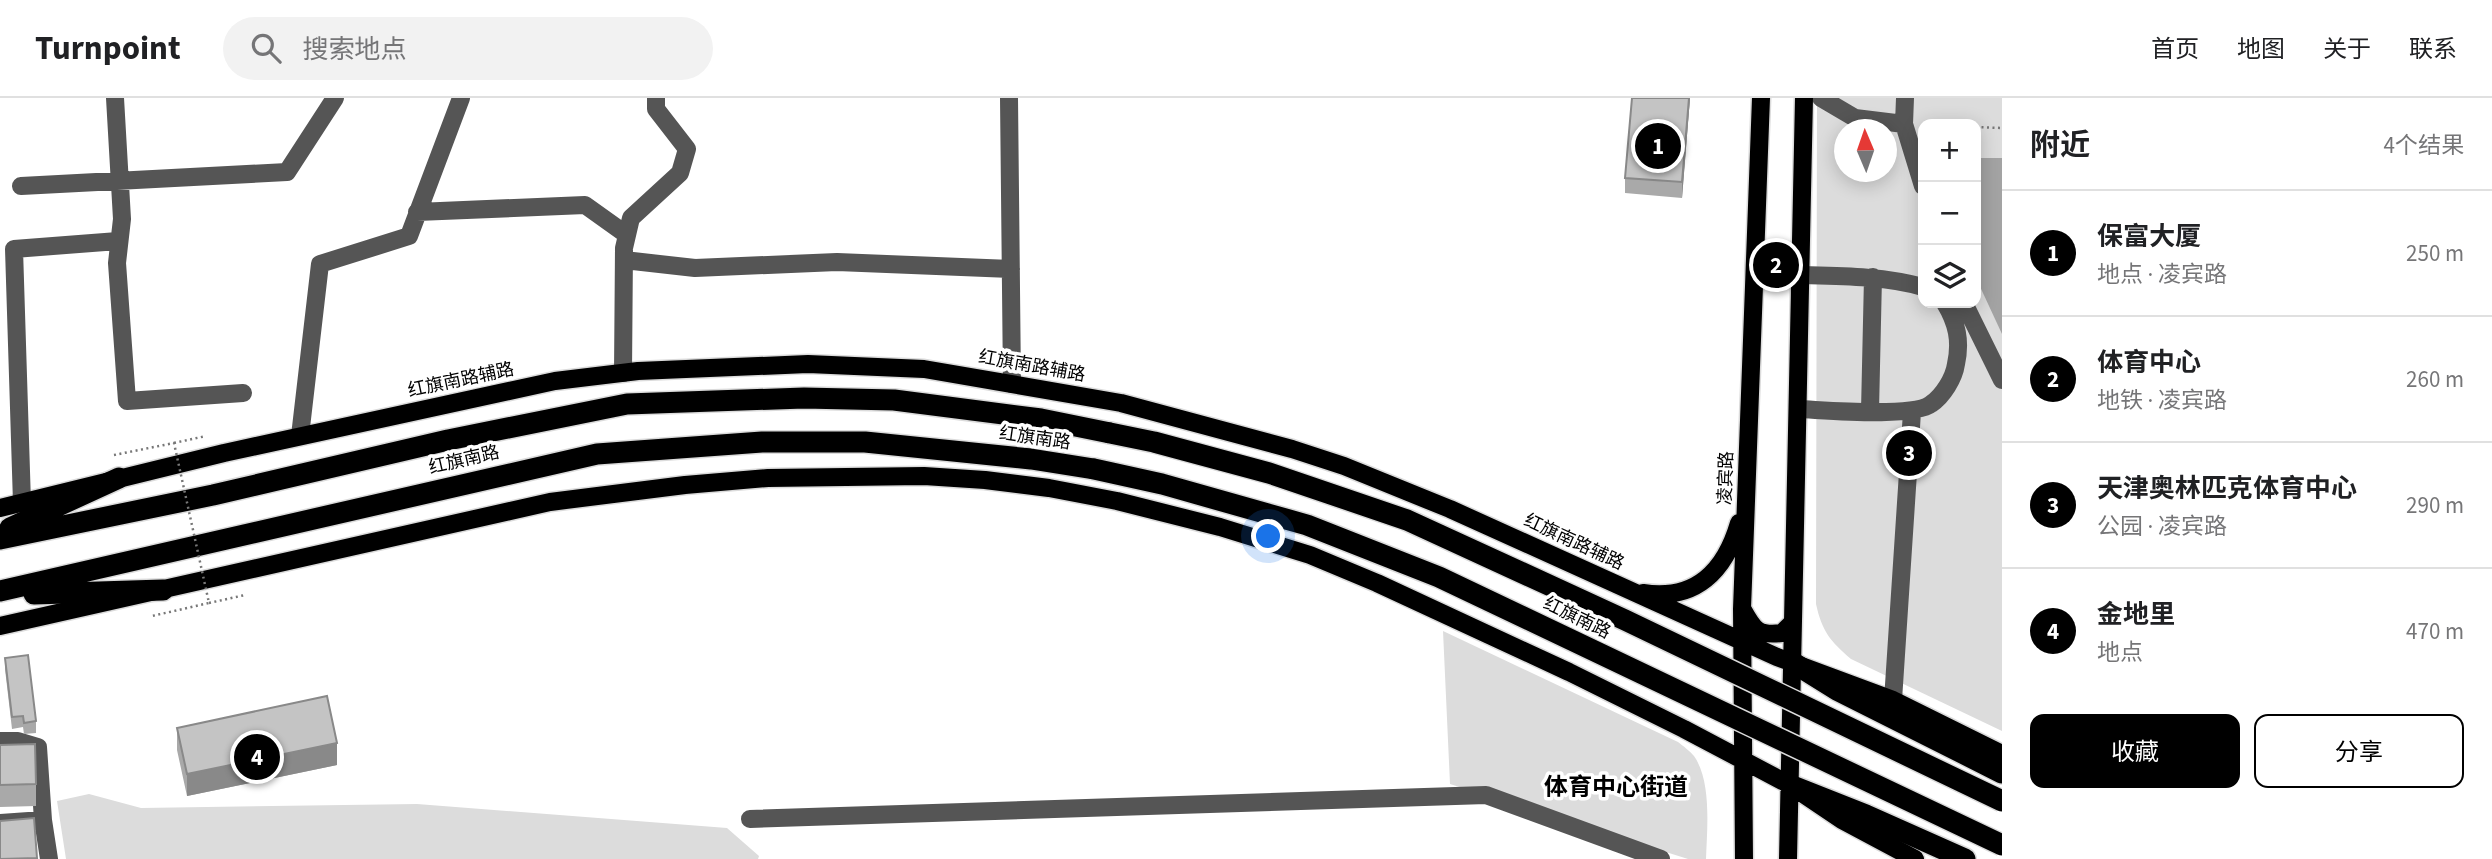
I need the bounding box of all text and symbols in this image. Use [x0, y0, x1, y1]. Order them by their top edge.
search box [223, 17, 713, 80]
text: Turnpoint [35, 25, 181, 72]
icon: search [247, 29, 285, 67]
text: 搜索地点 [303, 31, 407, 68]
text: 首页 [2151, 32, 2199, 67]
text: 地图 [2237, 32, 2285, 67]
text: 关于 [2323, 32, 2371, 67]
text: 联系 [2409, 32, 2457, 67]
north arrow [1834, 119, 1897, 182]
map controls [1918, 119, 1981, 308]
button: + [1918, 119, 1981, 182]
pin: 1 [1635, 120, 1681, 172]
text: 附近 [2030, 124, 2090, 167]
text: 4个结果 [2384, 129, 2464, 162]
button: − [1918, 182, 1981, 245]
text: 保富大厦 [2097, 218, 2201, 255]
text: 1 [2047, 237, 2059, 270]
text: 250 m [2406, 237, 2464, 270]
pin: 2 [1753, 239, 1799, 291]
button: layers [1918, 245, 1981, 308]
text: 地点 · 凌宾路 [2097, 258, 2227, 291]
street label: 红旗南路辅路 [977, 344, 1087, 388]
text: 体育中心 [2097, 344, 2201, 381]
street label: 红旗南路辅路 [406, 357, 516, 403]
text: 2 [2047, 363, 2059, 396]
text: 260 m [2406, 363, 2464, 396]
text: 地铁 · 凌宾路 [2097, 384, 2227, 417]
street label: 红旗南路 [998, 421, 1072, 455]
pin: 3 [1886, 427, 1932, 479]
street label: 红旗南路 [426, 440, 502, 480]
street label: 凌宾路 [1713, 451, 1739, 505]
text: 天津奥林匹克体育中心 [2097, 470, 2357, 507]
text: 3 [2047, 489, 2059, 522]
text: 290 m [2406, 489, 2464, 522]
street label: 红旗南路辅路 [1520, 508, 1628, 576]
text: 公园 · 凌宾路 [2097, 510, 2227, 543]
your location [1251, 519, 1285, 553]
street label: 红旗南路 [1539, 591, 1615, 645]
text: 金地里 [2097, 596, 2175, 633]
text: 4 [2047, 615, 2059, 648]
text: 470 m [2406, 615, 2464, 648]
text: 地点 [2097, 636, 2143, 669]
button: 收藏 [2030, 714, 2240, 788]
button: 分享 [2254, 714, 2464, 788]
pin: 4 [234, 731, 280, 783]
district label: 体育中心街道 [1544, 770, 1688, 805]

